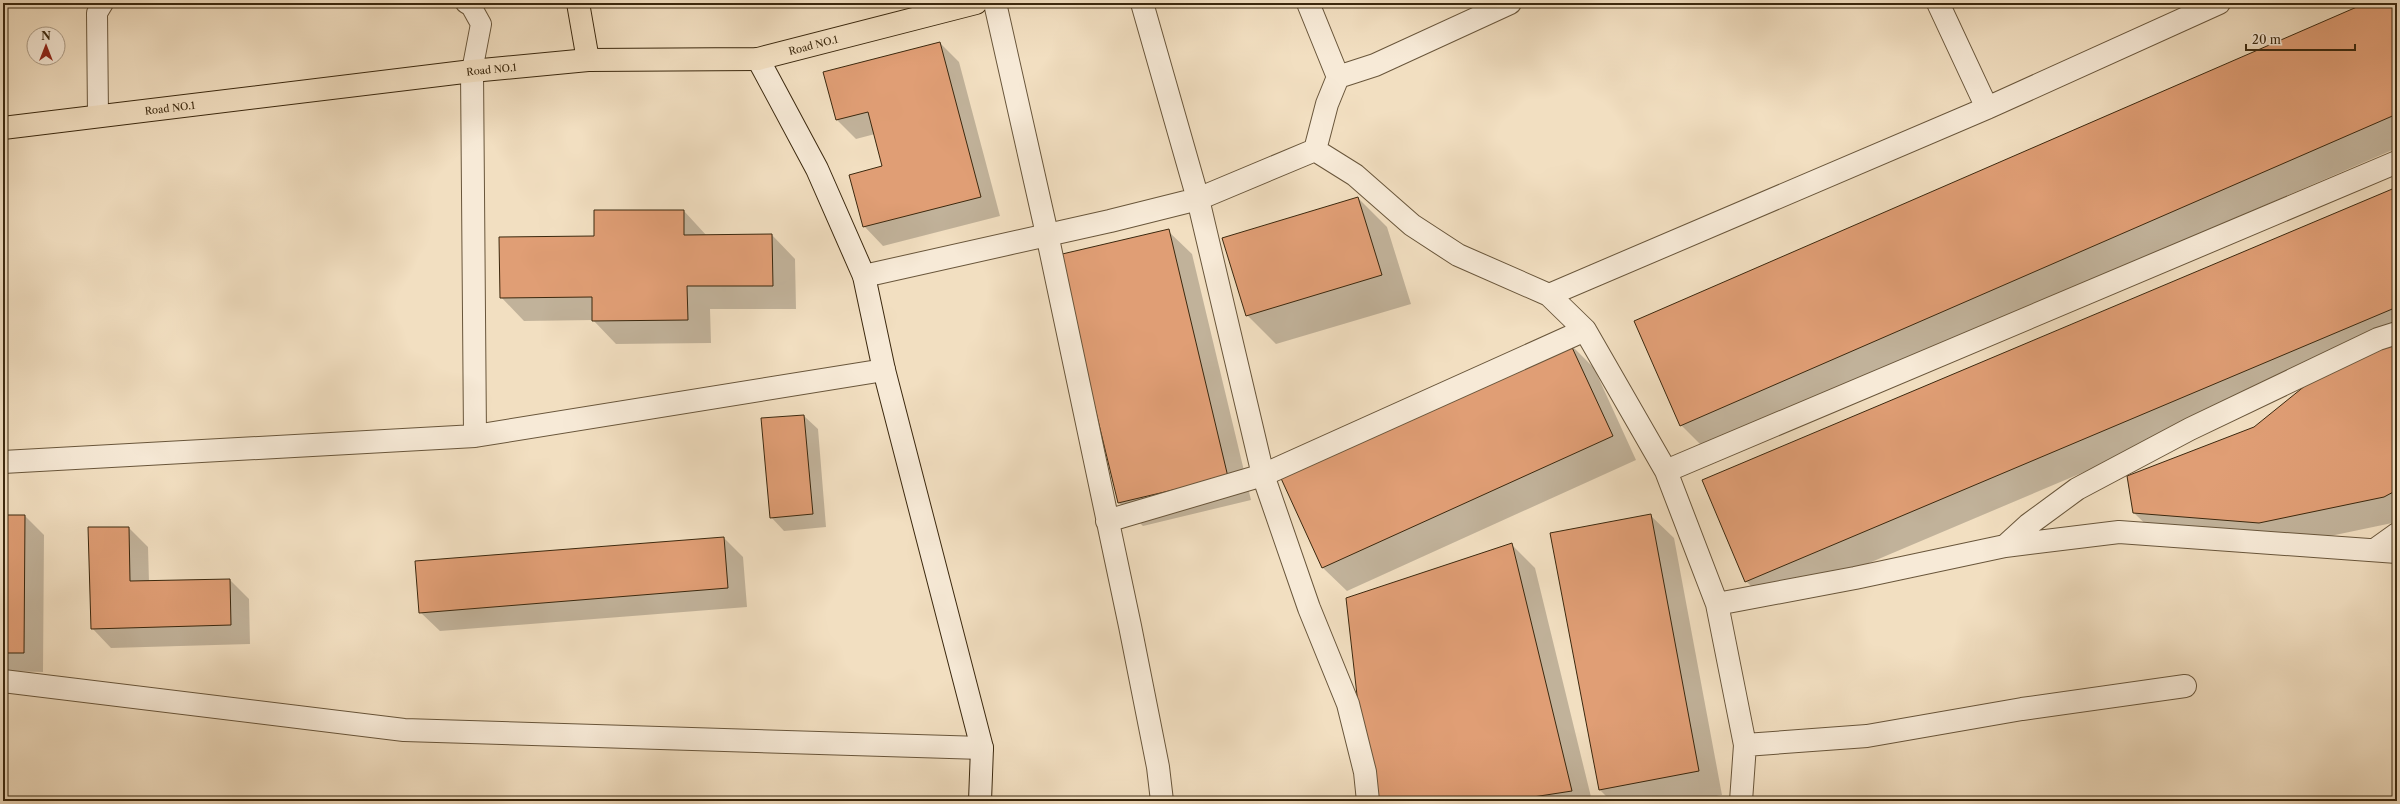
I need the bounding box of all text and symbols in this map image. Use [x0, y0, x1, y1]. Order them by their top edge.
north arrow [26, 26, 66, 66]
scale bar [2246, 26, 2355, 52]
text: N [41, 29, 51, 43]
street label: Road NO.1 [787, 32, 840, 57]
text: 20 m [2252, 32, 2281, 47]
street label: Road NO.1 [466, 60, 518, 78]
street label: Road NO.1 [144, 98, 196, 117]

